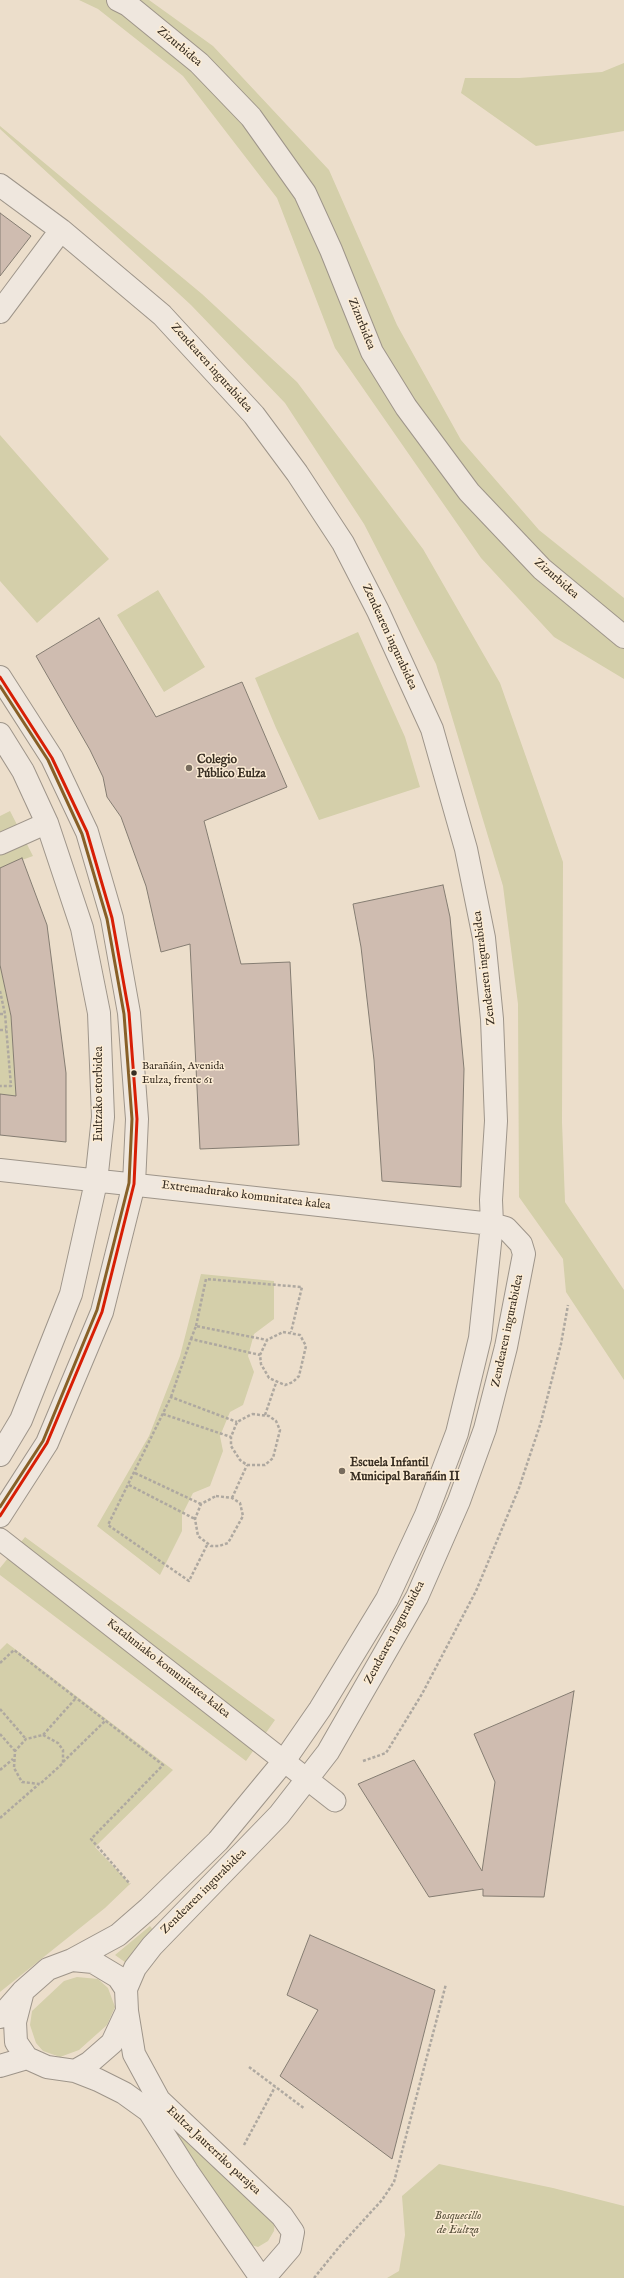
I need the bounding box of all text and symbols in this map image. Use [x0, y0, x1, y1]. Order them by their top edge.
street label: Zizurbidea [154, 24, 204, 70]
street label: Zizurbidea [344, 296, 378, 352]
street label: Zendearen ingurabidea [167, 320, 255, 416]
street label: Zizurbidea [531, 556, 581, 602]
street label: Zendearen ingurabidea [358, 582, 420, 692]
place label: Colegio Público Eulza [197, 754, 266, 782]
marker: Colegio Público Eulza [184, 763, 194, 773]
street label: Zendearen ingurabidea [471, 910, 499, 1026]
street label: Eultzako etorbidea [93, 1046, 107, 1142]
place label: Barañáin, Avenida Eulza, frente 61 [142, 1060, 224, 1086]
marker: Barañáin, Avenida Eulza, frente 61 [129, 1068, 139, 1078]
street label: Extremadurako komunitatea kalea [161, 1178, 331, 1214]
street label: Zendearen ingurabidea [489, 1273, 527, 1389]
place label: Escuela Infantil Municipal Barañáin II [350, 1457, 460, 1485]
marker: Escuela Infantil Municipal Barañáin II [337, 1466, 347, 1476]
street label: Zendearen ingurabidea [362, 1579, 428, 1687]
street label: Kataluniako komunitatea kalea [103, 1616, 233, 1722]
street label: Zendearen ingurabidea [158, 1846, 250, 1938]
street label: Eultza Jaurerriko parajea [163, 2104, 263, 2198]
park label: Bosquecillo de Eultza [435, 2210, 481, 2238]

